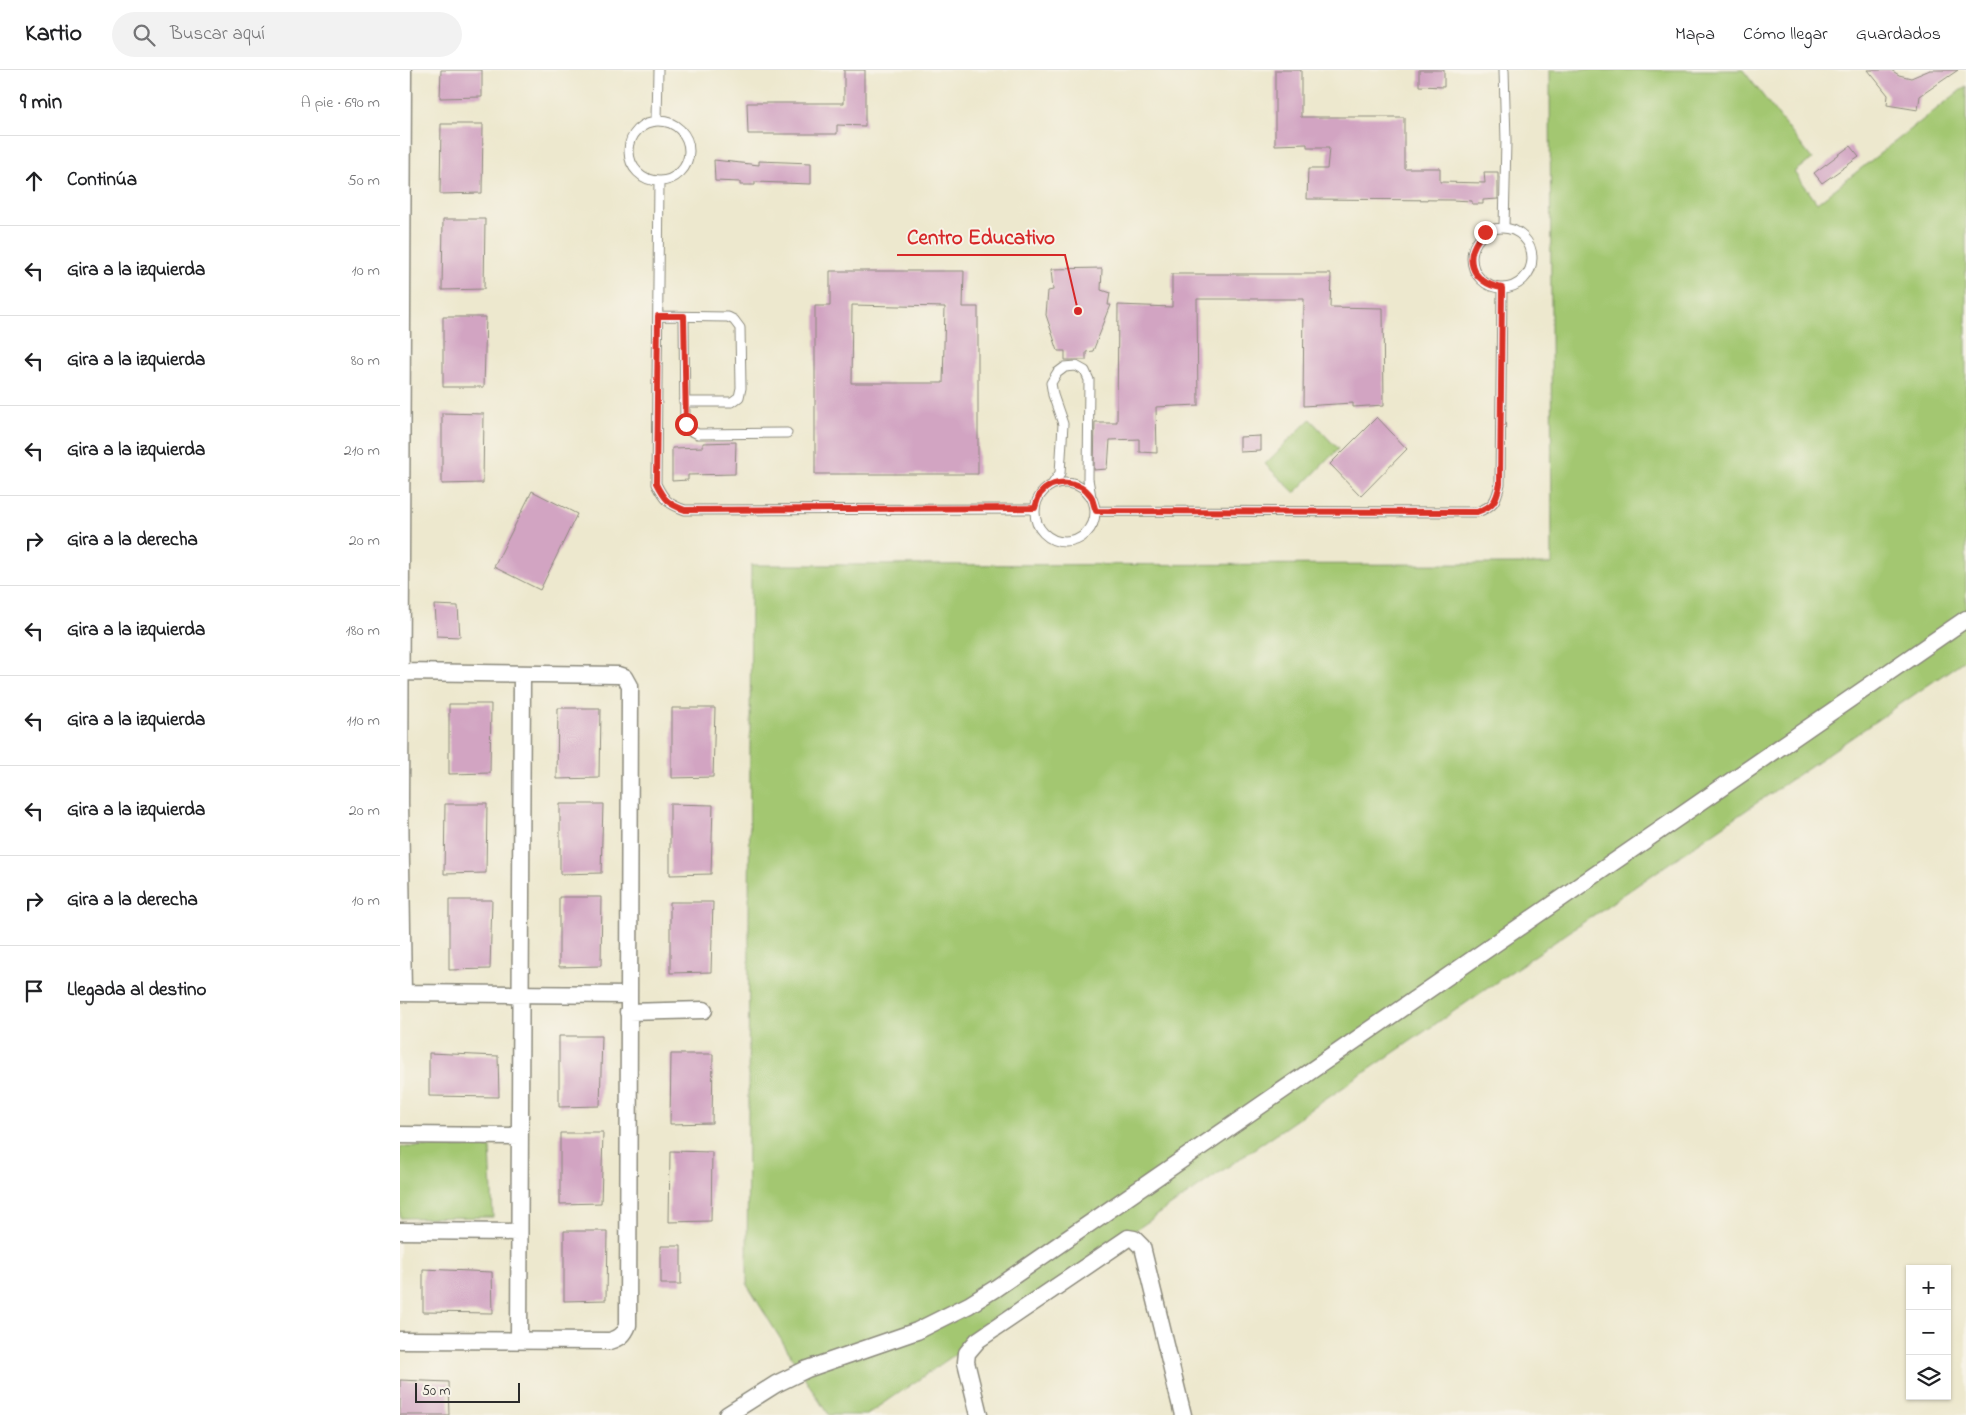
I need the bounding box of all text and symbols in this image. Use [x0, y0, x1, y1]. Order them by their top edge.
search box [112, 12, 462, 57]
text: Kartio [25, 17, 82, 52]
icon: search [130, 21, 158, 49]
text: Buscar aquí [170, 21, 265, 48]
text: Mapa [1675, 22, 1715, 48]
text: Cómo llegar [1743, 22, 1828, 48]
text: Guardados [1856, 22, 1941, 48]
text: 9 min [20, 88, 62, 118]
text: A pie · 690 m [301, 91, 380, 115]
icon: ahead [20, 167, 48, 195]
text: Continúa [67, 167, 137, 194]
text: 50 m [348, 169, 380, 193]
callout: Centro Educativo [897, 219, 1065, 255]
route end [1474, 221, 1497, 244]
text: Centro Educativo [907, 224, 1055, 254]
icon: left [20, 257, 48, 285]
text: Gira a la izquierda [67, 257, 205, 284]
text: 10 m [352, 259, 380, 283]
icon: left [20, 347, 48, 375]
text: Gira a la izquierda [67, 347, 205, 374]
text: 80 m [351, 349, 380, 373]
route start [675, 413, 698, 436]
icon: left [20, 437, 48, 465]
text: Gira a la izquierda [67, 437, 205, 464]
text: 210 m [344, 439, 380, 463]
icon: right [20, 527, 48, 555]
text: Gira a la derecha [67, 527, 198, 554]
text: 20 m [349, 529, 380, 553]
icon: left [20, 617, 48, 645]
text: Gira a la izquierda [67, 617, 205, 644]
text: 180 m [346, 619, 380, 643]
icon: left [20, 707, 48, 735]
text: Gira a la izquierda [67, 707, 205, 734]
text: 110 m [346, 709, 380, 733]
icon: left [20, 797, 48, 825]
text: Gira a la izquierda [67, 797, 205, 824]
text: 20 m [349, 799, 380, 823]
icon: right [20, 887, 48, 915]
text: Gira a la derecha [67, 887, 198, 914]
text: 10 m [352, 889, 380, 913]
icon: arrive [20, 977, 48, 1005]
text: Llegada al destino [67, 977, 206, 1004]
map controls [1906, 1265, 1951, 1400]
button: + [1906, 1265, 1951, 1310]
button: − [1906, 1310, 1951, 1355]
button: layers [1906, 1355, 1951, 1400]
scale bar [415, 1380, 520, 1403]
text: 50 m [422, 1381, 450, 1402]

